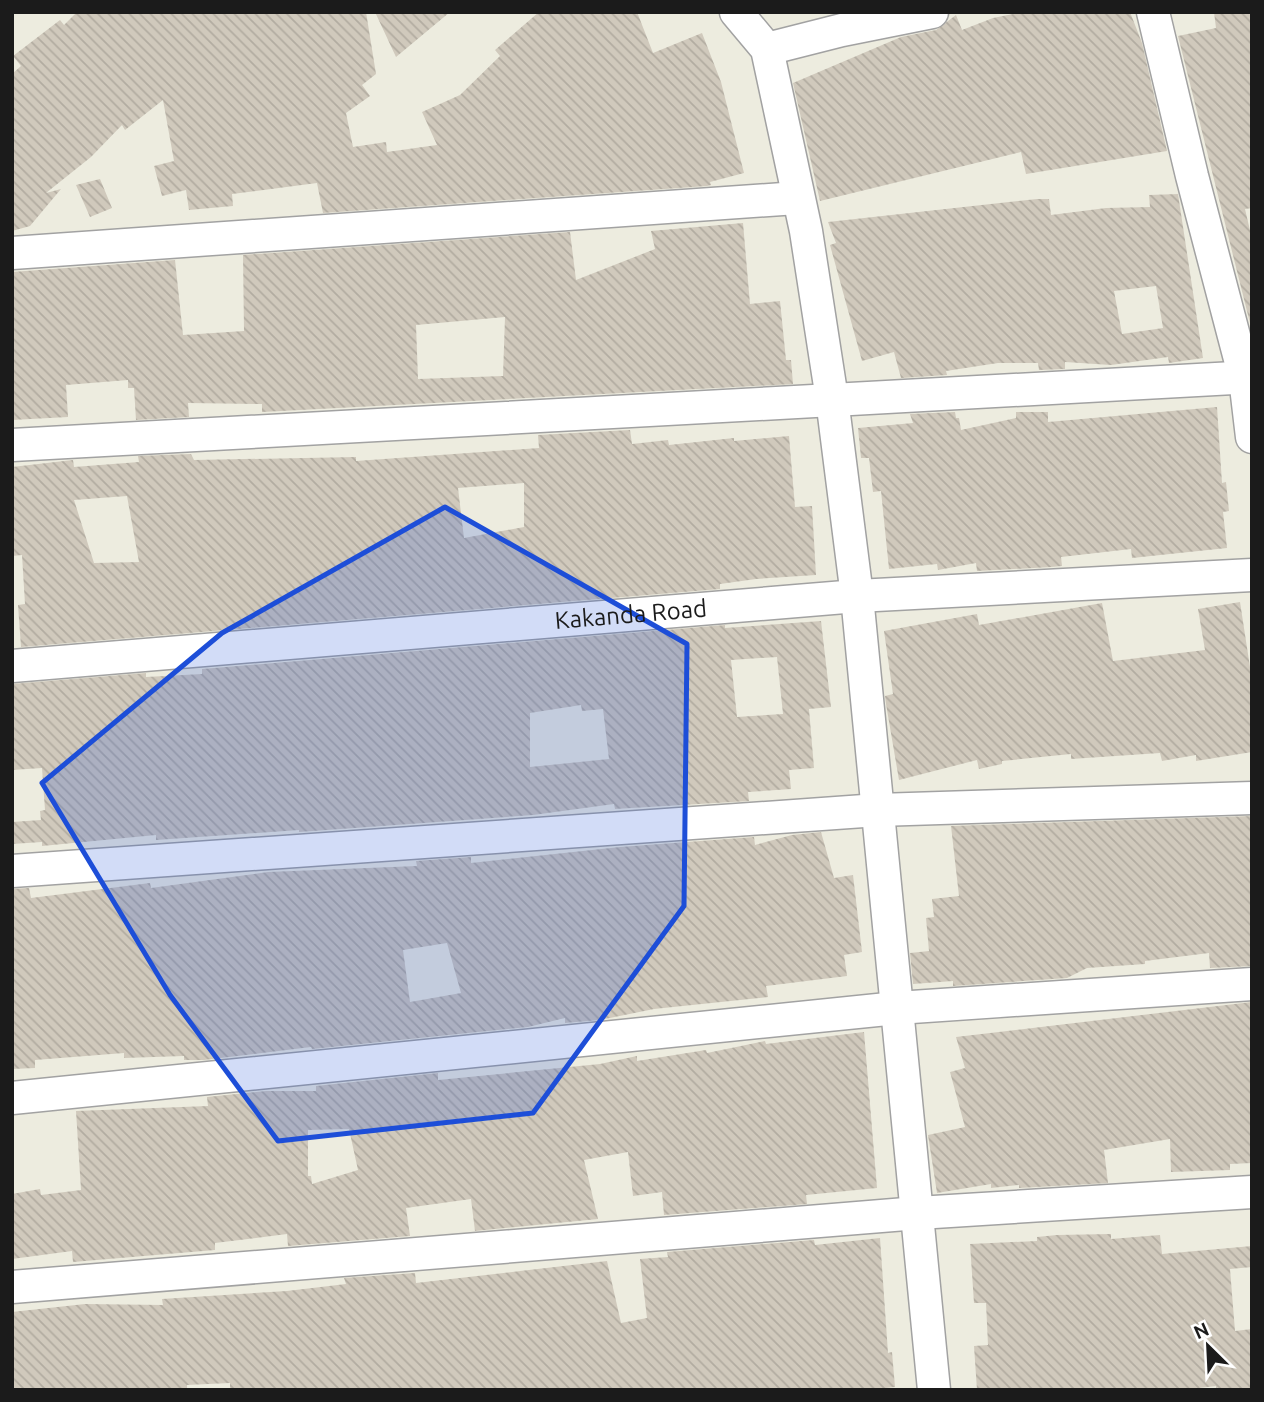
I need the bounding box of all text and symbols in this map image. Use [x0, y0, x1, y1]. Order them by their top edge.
street label: Kakanda Road [554, 594, 708, 634]
north arrow [1173, 1311, 1243, 1381]
text: N [1190, 1318, 1212, 1343]

